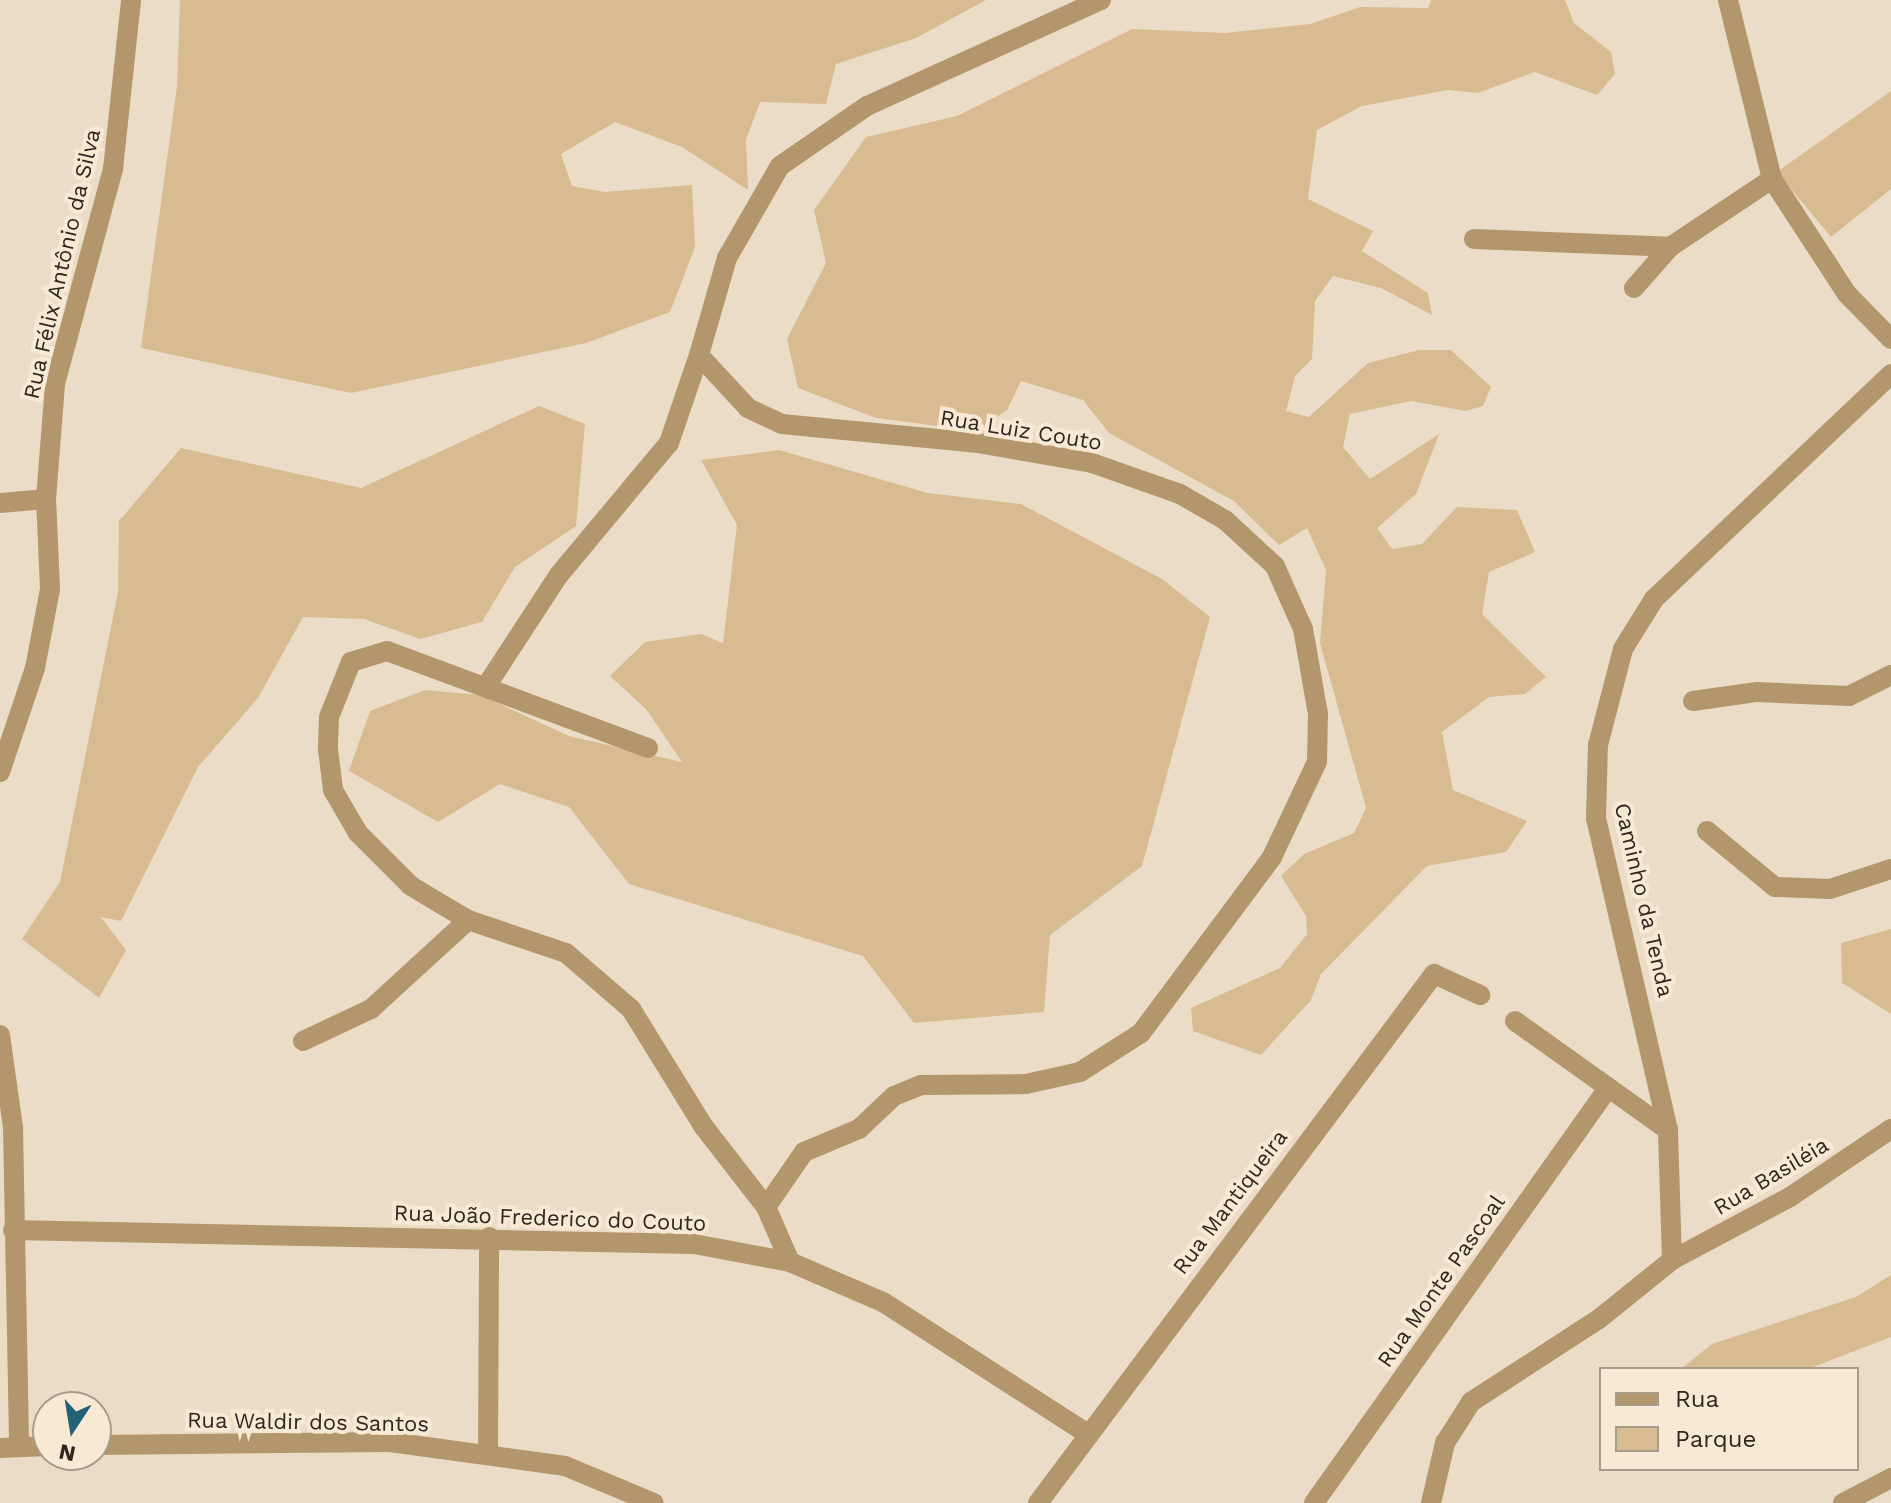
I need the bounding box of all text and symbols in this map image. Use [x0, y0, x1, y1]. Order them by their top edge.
street label: Rua Félix Antônio da Silva [18, 125, 106, 403]
street label: Rua Luiz Couto [938, 404, 1104, 456]
street label: Caminho da Tenda [1609, 800, 1679, 1000]
street label: Rua Mantiqueira [1167, 1124, 1293, 1280]
street label: Rua Basiléia [1709, 1131, 1833, 1221]
street label: Rua Monte Pascoal [1371, 1190, 1511, 1372]
street label: Rua João Frederico do Couto [393, 1199, 707, 1237]
legend [1599, 1367, 1859, 1471]
text: Rua [1675, 1385, 1719, 1413]
north arrow [32, 1391, 112, 1471]
street label: Rua Waldir dos Santos [186, 1407, 430, 1437]
text: Parque [1675, 1425, 1756, 1453]
text: N [57, 1439, 78, 1467]

